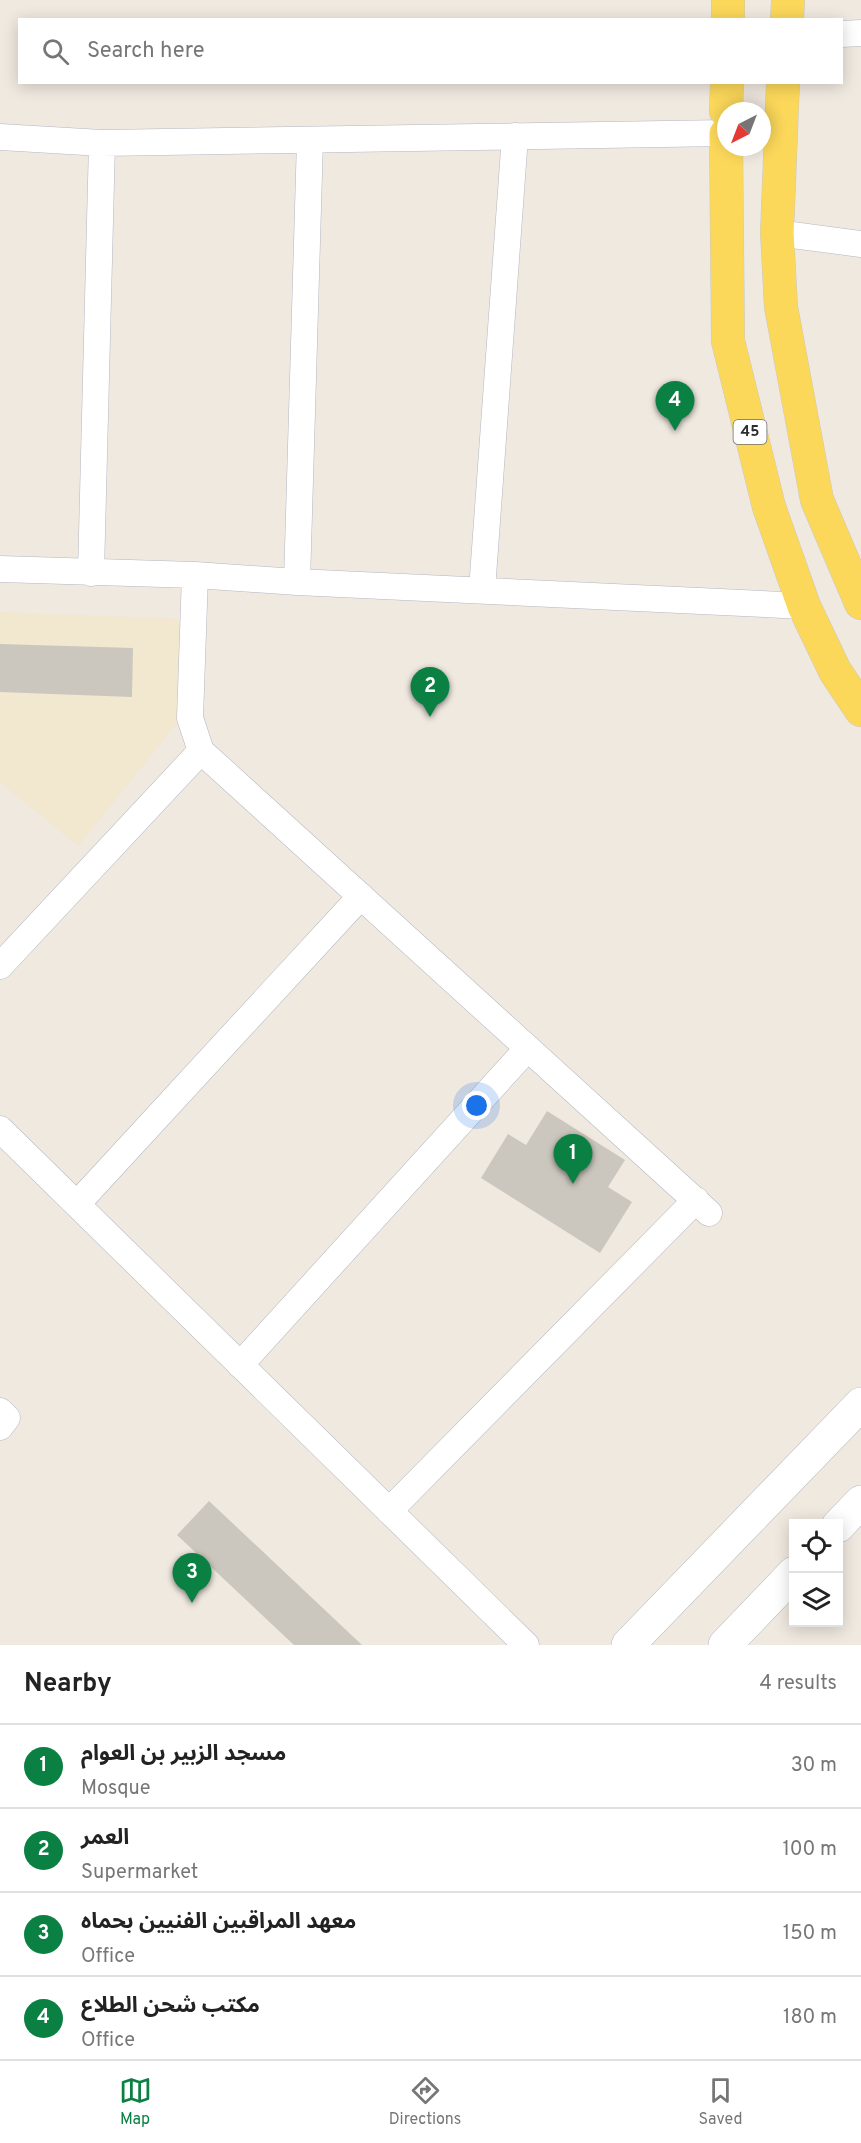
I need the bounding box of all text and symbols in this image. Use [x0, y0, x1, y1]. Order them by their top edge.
search box [18, 18, 843, 84]
icon: search [39, 35, 72, 68]
text: Search here [87, 38, 205, 65]
north arrow [717, 102, 771, 156]
pin: 4 [656, 382, 694, 431]
road number: 45 [734, 420, 766, 444]
pin: 2 [410, 668, 450, 717]
your location [462, 1091, 491, 1120]
pin: 1 [554, 1134, 592, 1184]
map controls [789, 1519, 843, 1627]
button: locate [789, 1519, 843, 1573]
pin: 3 [172, 1554, 212, 1603]
button: layers [789, 1573, 843, 1627]
text: Nearby [24, 1668, 112, 1701]
text: 4 results [760, 1671, 837, 1697]
text: مسجد الزبير بن العوام [81, 1741, 286, 1768]
text: 1 [40, 1753, 48, 1779]
text: 30 m [791, 1753, 837, 1779]
text: Mosque [81, 1776, 150, 1802]
text: العمر [81, 1825, 129, 1852]
text: 2 [37, 1837, 50, 1863]
text: 100 m [782, 1837, 837, 1863]
text: Supermarket [81, 1860, 198, 1886]
text: معهد المراقبين الفنيين بحماه [81, 1909, 356, 1936]
text: 3 [38, 1921, 50, 1947]
text: 150 m [783, 1921, 837, 1947]
text: Office [81, 1944, 135, 1970]
text: مكتب شحن الطلاع [81, 1993, 260, 2020]
text: 4 [37, 2005, 50, 2031]
text: 180 m [783, 2005, 837, 2031]
text: Office [81, 2028, 135, 2054]
tab: Map [119, 2074, 152, 2130]
tab: Directions [389, 2074, 461, 2130]
tab: Saved [698, 2074, 742, 2130]

